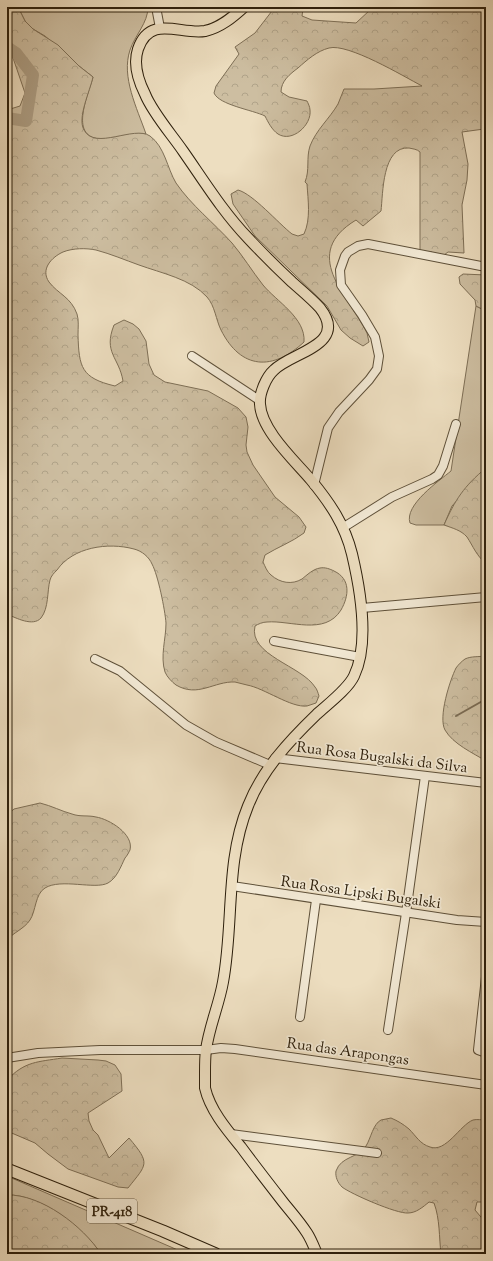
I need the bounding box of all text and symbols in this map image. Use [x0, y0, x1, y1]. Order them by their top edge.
street label: Rua Rosa Bugalski da Silva [295, 738, 469, 779]
street label: Rua Rosa Lipski Bugalski [279, 872, 442, 915]
street label: Rua das Arapongas [285, 1034, 410, 1071]
road number: PR-418 [87, 1199, 137, 1223]

